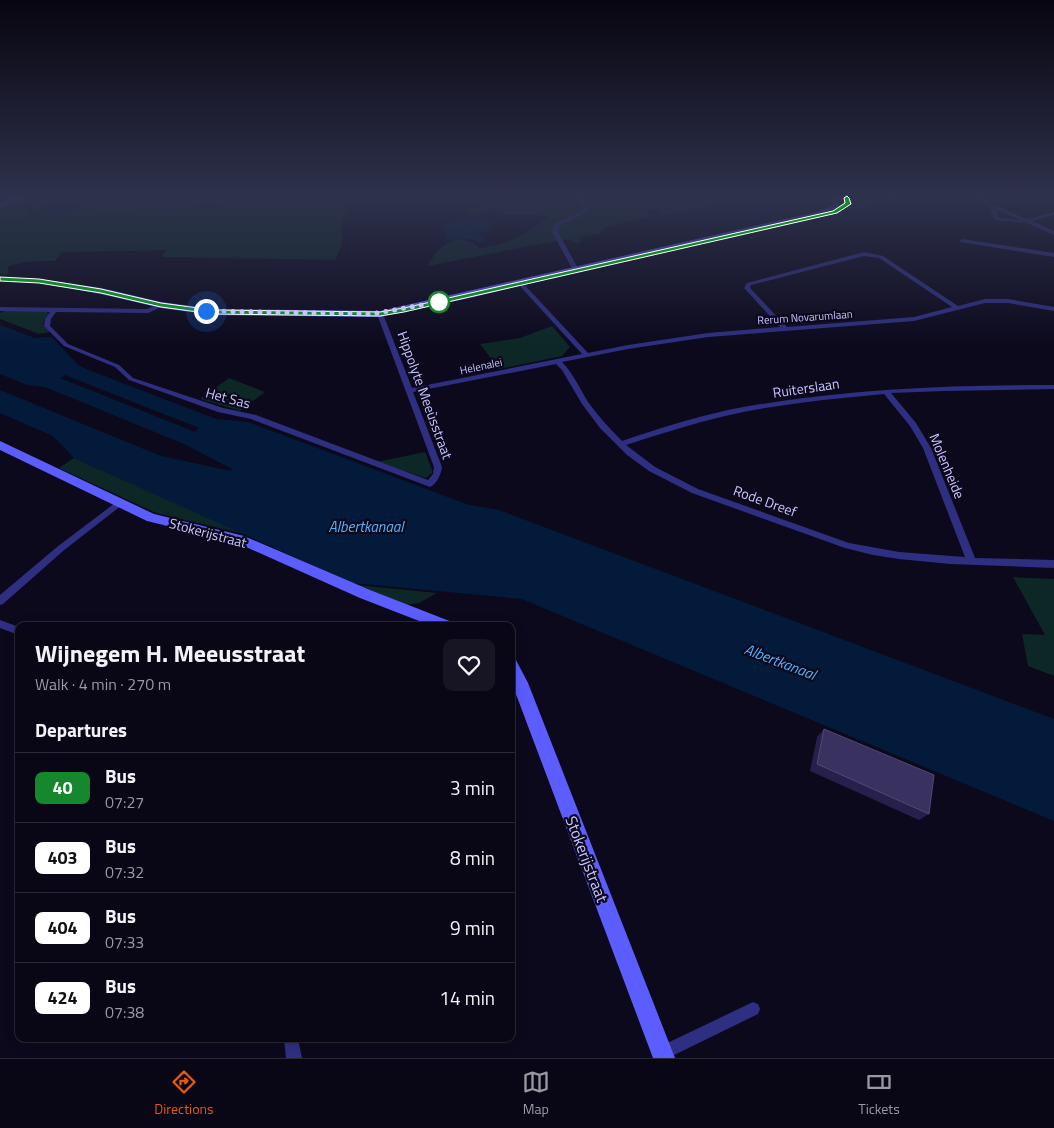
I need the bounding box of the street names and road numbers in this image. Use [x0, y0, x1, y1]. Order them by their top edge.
street label: Rerum Novarumlaan [757, 306, 853, 328]
street label: Hippolyte Meeùsstraat [393, 328, 458, 462]
street label: Helenalei [458, 354, 504, 378]
street label: Ruiterslaan [771, 372, 841, 403]
street label: Het Sas [203, 381, 253, 414]
street label: Molenheide [924, 430, 971, 502]
street label: Rode Dreef [731, 479, 800, 522]
street label: Stokerijstraat [167, 512, 249, 553]
street label: Stokerijstraat [560, 812, 615, 906]

